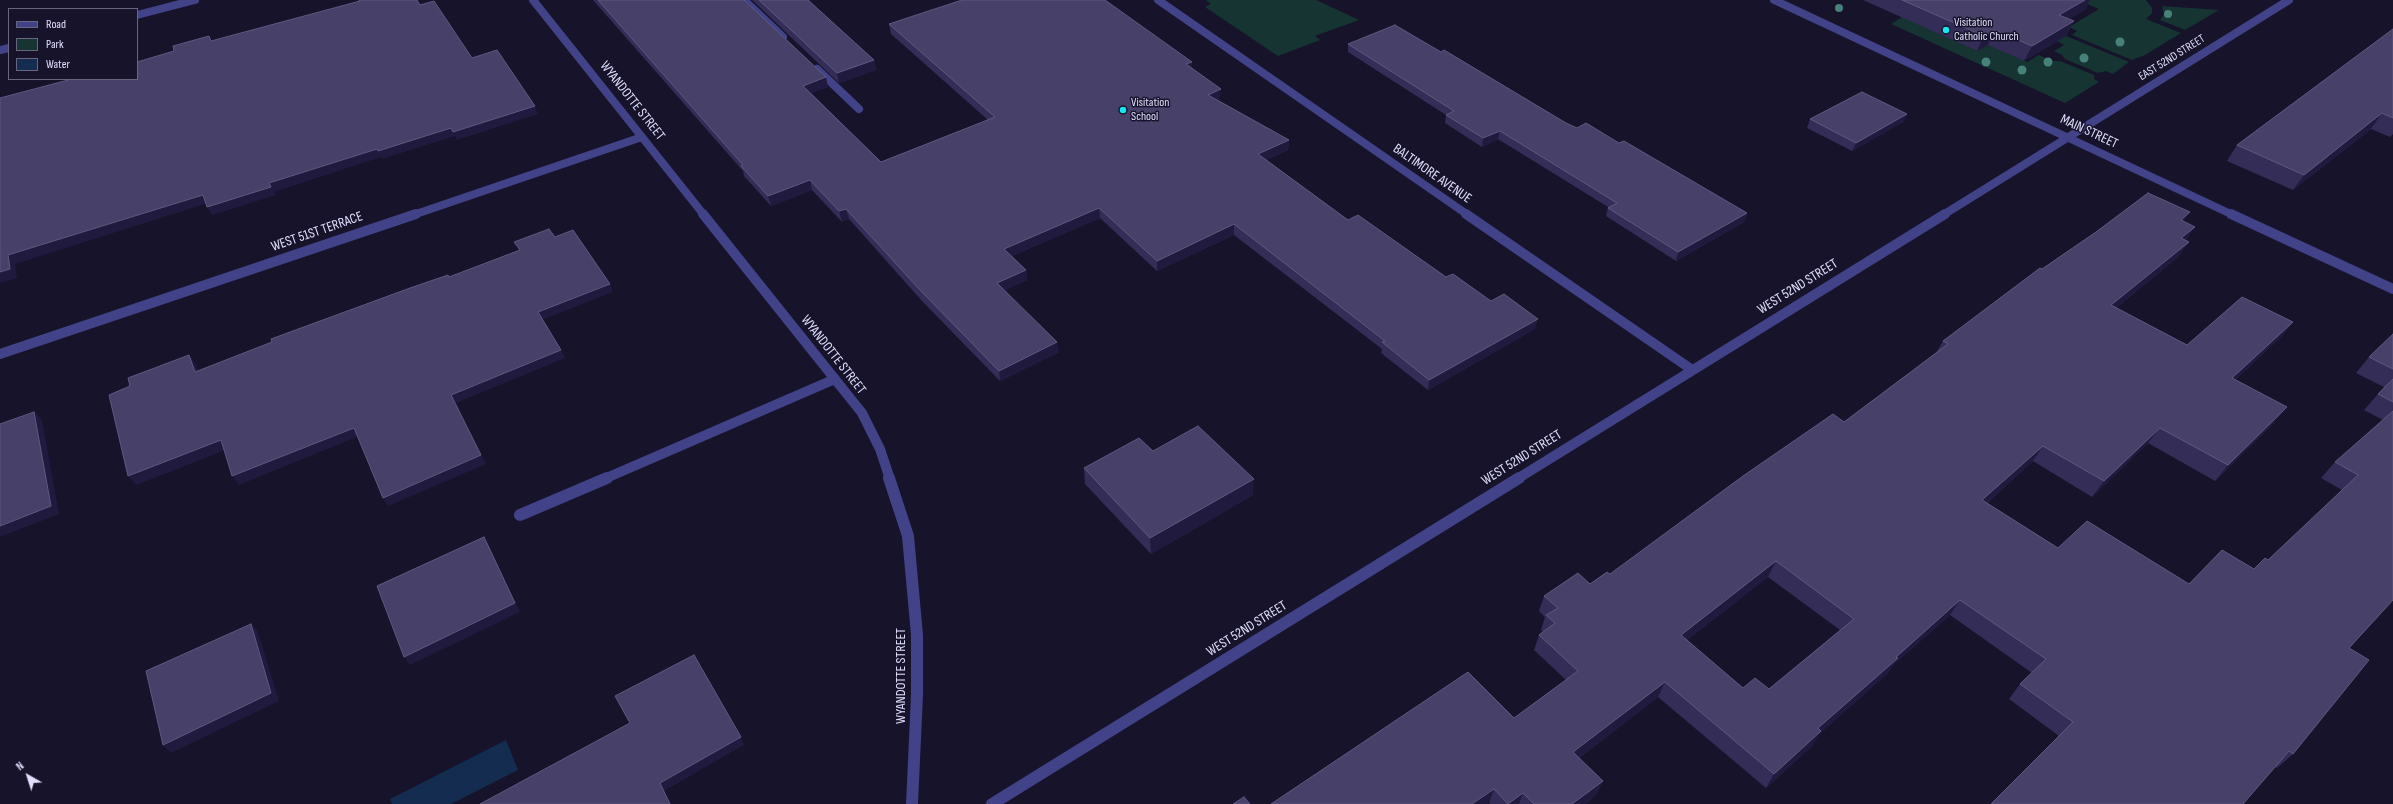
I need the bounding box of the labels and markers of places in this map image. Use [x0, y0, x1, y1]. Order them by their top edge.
place label: Visitation Catholic Church [1954, 16, 2019, 44]
marker: Visitation Catholic Church [1941, 25, 1951, 35]
place label: Visitation School [1131, 96, 1169, 124]
marker: Visitation School [1118, 105, 1128, 115]

